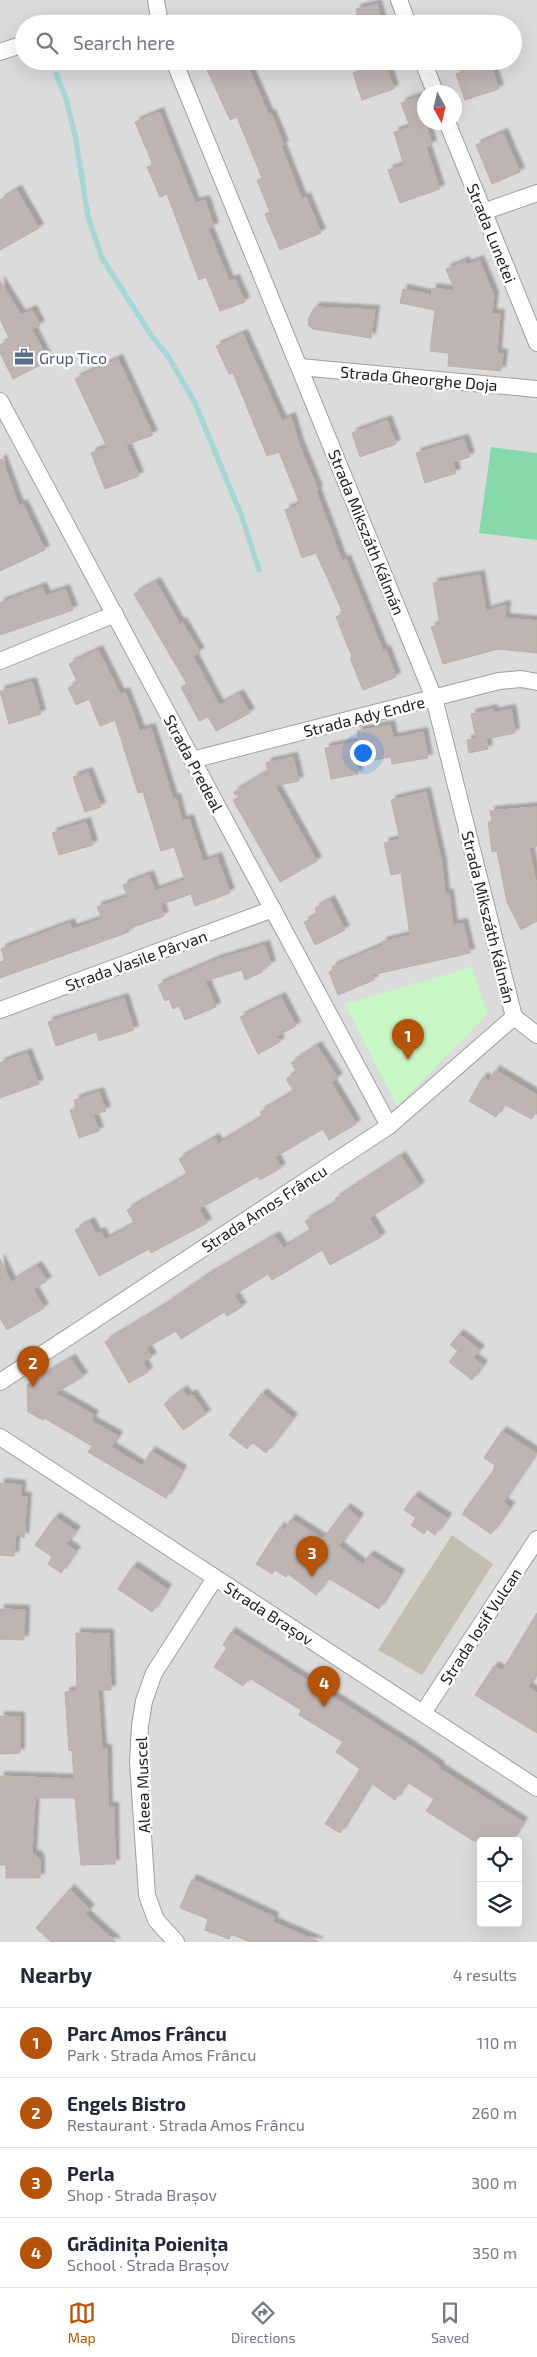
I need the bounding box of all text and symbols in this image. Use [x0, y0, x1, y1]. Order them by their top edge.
search box [15, 15, 522, 70]
icon: search [33, 29, 61, 57]
text: Search here [73, 31, 175, 54]
north arrow [417, 85, 462, 130]
street label: Strada Lunetei [463, 180, 521, 286]
office icon: Grup Tico [13, 346, 35, 368]
place label: Grup Tico [39, 348, 107, 367]
street label: Strada Gheorghe Doja [339, 362, 499, 395]
street label: Strada Mikszáth Kálmán [325, 446, 409, 618]
street label: Strada Ady Endre [301, 692, 427, 740]
street label: Strada Predeal [160, 711, 228, 815]
your location [350, 740, 376, 766]
street label: Strada Mikszáth Kálmán [458, 829, 520, 1005]
street label: Strada Vasile Pârvan [63, 926, 209, 994]
pin: 1 [392, 1019, 424, 1060]
street label: Strada Amos Frâncu [198, 1160, 330, 1256]
pin: 2 [17, 1346, 49, 1387]
pin: 3 [296, 1536, 328, 1577]
street label: Strada Iosif Vulcan [435, 1564, 525, 1688]
street label: Strada Brașov [220, 1577, 318, 1651]
pin: 4 [308, 1666, 340, 1707]
street label: Aleea Muscel [131, 1736, 153, 1834]
map controls [477, 1837, 522, 1927]
button: locate [477, 1837, 522, 1882]
button: layers [477, 1882, 522, 1927]
text: Nearby [20, 1962, 92, 1987]
text: 4 results [453, 1965, 517, 1984]
text: Parc Amos Frâncu [67, 2022, 227, 2045]
text: 1 [33, 2033, 39, 2052]
text: 110 m [477, 2033, 517, 2052]
text: Park · Strada Amos Frâncu [67, 2045, 256, 2064]
text: Engels Bistro [67, 2092, 186, 2115]
text: 2 [31, 2103, 41, 2122]
text: 260 m [472, 2103, 517, 2122]
text: Restaurant · Strada Amos Frâncu [67, 2115, 305, 2134]
text: Perla [67, 2162, 115, 2185]
text: 3 [31, 2173, 41, 2192]
text: 300 m [471, 2173, 517, 2192]
text: Shop · Strada Brașov [67, 2185, 217, 2204]
text: Grădinița Poienița [67, 2232, 228, 2255]
text: 4 [31, 2243, 41, 2262]
text: 350 m [472, 2243, 517, 2262]
text: School · Strada Brașov [67, 2255, 229, 2274]
tab: Map [68, 2299, 96, 2346]
tab: Directions [231, 2299, 296, 2346]
tab: Saved [431, 2299, 469, 2346]

